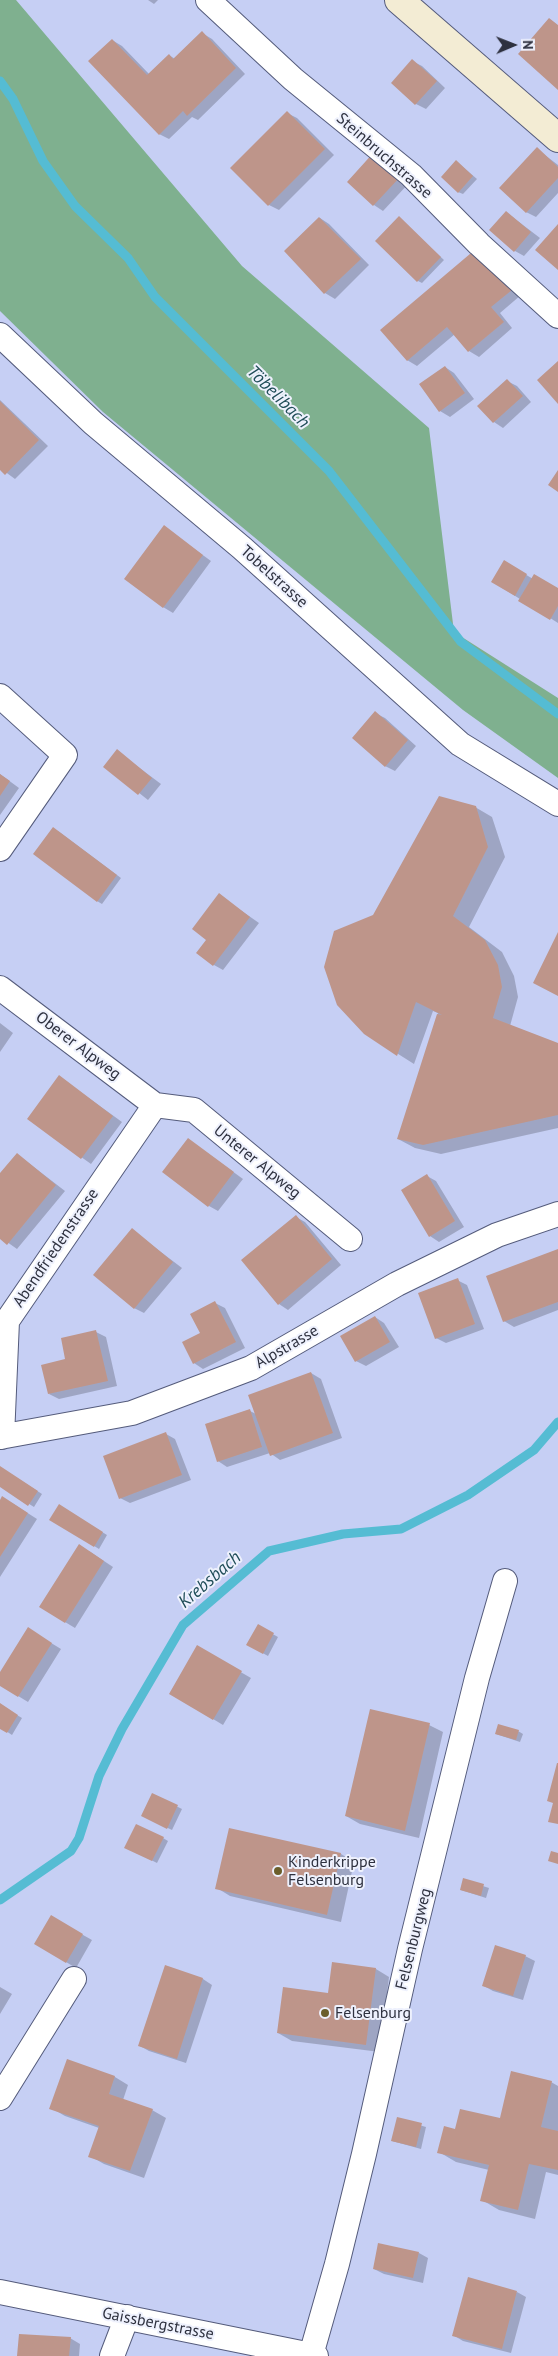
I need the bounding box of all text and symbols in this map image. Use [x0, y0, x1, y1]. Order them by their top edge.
north arrow [488, 20, 538, 70]
text: N [519, 40, 537, 49]
street label: Steinbruchstrasse [332, 109, 436, 203]
water label: Töbelibach [242, 361, 314, 433]
street label: Tobelstrasse [236, 542, 312, 612]
street label: Oberer Alpweg [32, 1008, 124, 1084]
street label: Unterer Alpweg [210, 1121, 304, 1203]
street label: Abendfriedenstrasse [9, 1185, 103, 1311]
street label: Alpstrasse [252, 1321, 322, 1373]
water label: Krebsbach [174, 1547, 246, 1613]
place label: Kinderkrippe Felsenburg [288, 1852, 376, 1890]
marker: Kinderkrippe Felsenburg [272, 1865, 284, 1877]
street label: Felsenburgweg [392, 1886, 436, 1992]
place label: Felsenburg [335, 2003, 411, 2023]
marker: Felsenburg [319, 2007, 331, 2019]
street label: Gaissbergstrasse [100, 2304, 216, 2344]

